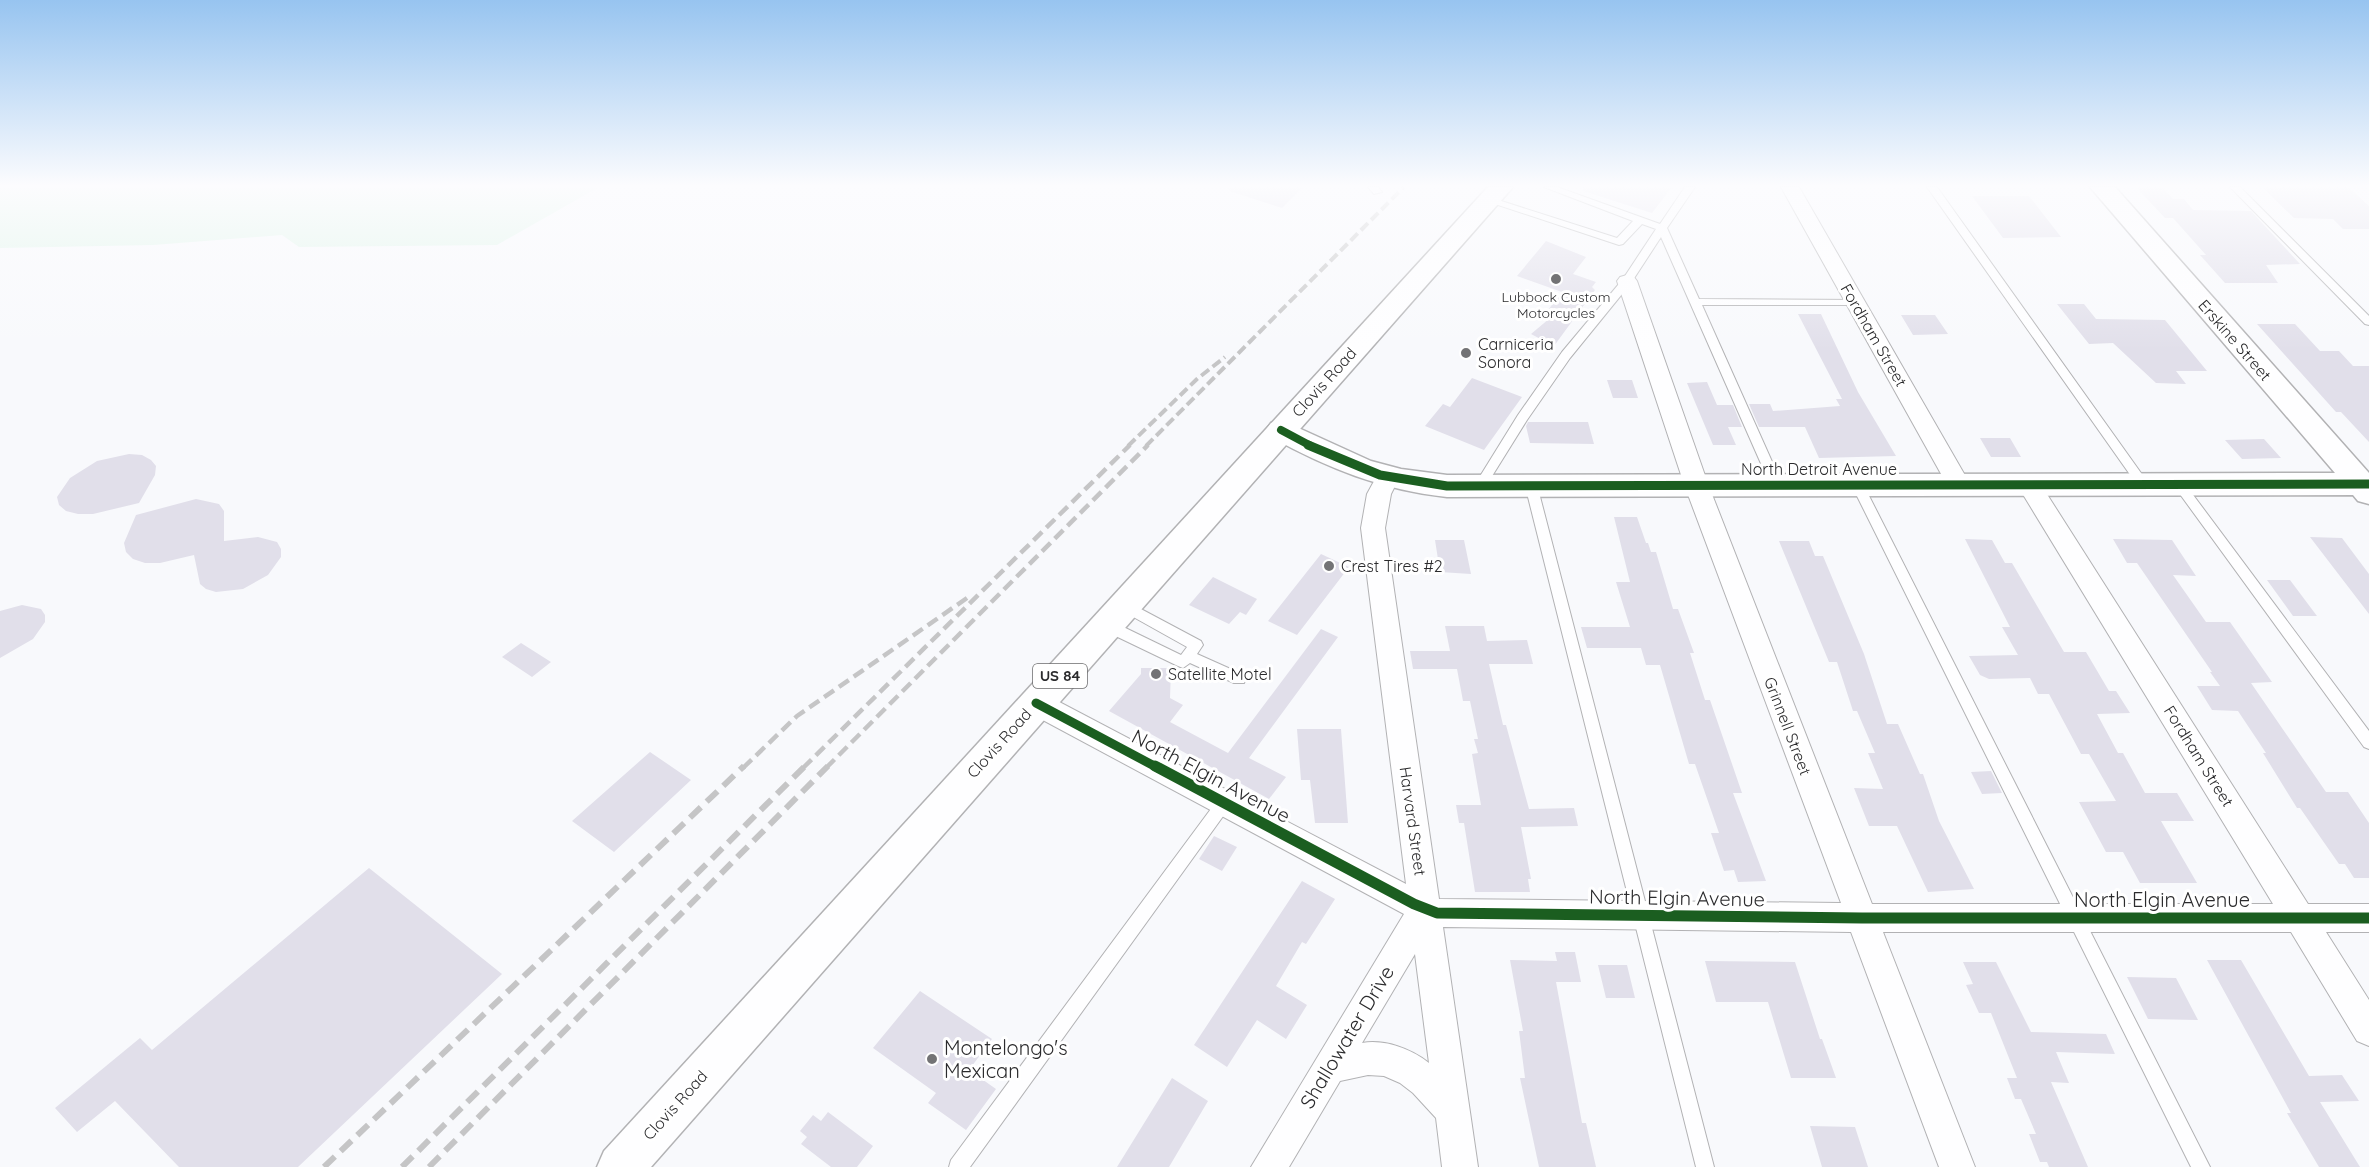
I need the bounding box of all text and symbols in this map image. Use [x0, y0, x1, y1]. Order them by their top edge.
marker: Lubbock Custom Motorcycles [1549, 272, 1563, 286]
street label: Fordham Street [1836, 280, 1912, 390]
place label: Lubbock Custom Motorcycles [1502, 288, 1610, 322]
street label: Erskine Street [2194, 295, 2276, 385]
place label: Carniceria Sonora [1478, 334, 1554, 372]
street label: Clovis Road [1287, 343, 1361, 421]
marker: Carniceria Sonora [1459, 346, 1473, 360]
street label: North Detroit Avenue [1741, 459, 1897, 479]
place label: Crest Tires #2 [1341, 556, 1443, 576]
marker: Crest Tires #2 [1322, 559, 1336, 573]
road number: US 84 [1033, 664, 1087, 688]
place label: Satellite Motel [1168, 664, 1272, 684]
marker: Satellite Motel [1149, 667, 1163, 681]
street label: Grinnell Street [1760, 674, 1816, 778]
street label: Fordham Street [2160, 702, 2238, 810]
street label: Clovis Road [962, 704, 1036, 782]
street label: North Elgin Avenue [1128, 723, 1295, 828]
street label: Harvard Street [1395, 765, 1431, 877]
street label: North Elgin Avenue [1589, 883, 1765, 912]
street label: North Elgin Avenue [2074, 887, 2250, 912]
street label: Shallowater Drive [1294, 961, 1399, 1113]
place label: Montelongo's Mexican [944, 1035, 1068, 1083]
marker: Montelongo's Mexican [925, 1052, 939, 1066]
street label: Clovis Road [638, 1066, 712, 1144]

